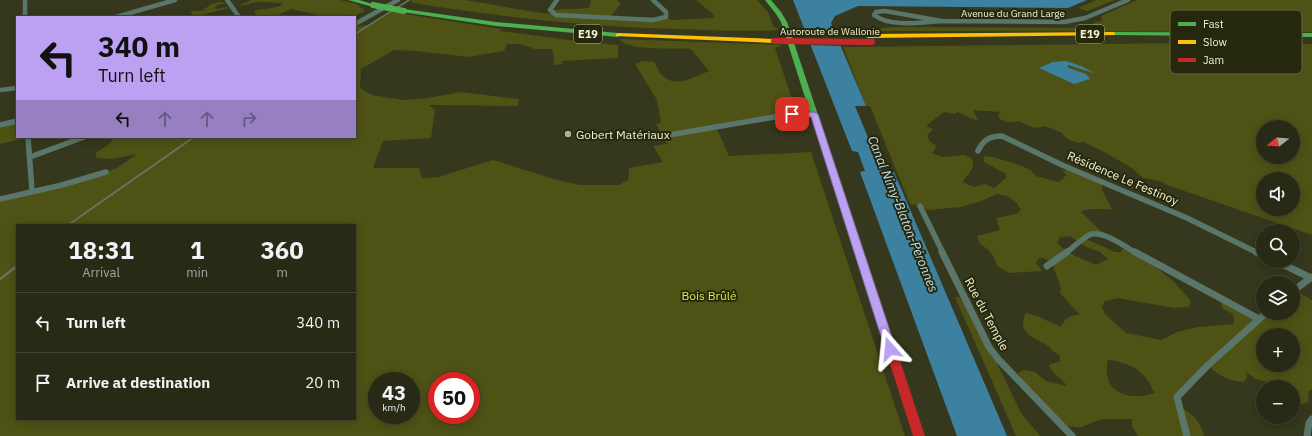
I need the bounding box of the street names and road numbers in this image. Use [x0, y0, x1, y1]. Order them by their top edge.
street label: Avenue du Grand Large [961, 7, 1065, 20]
road number: E19 [574, 25, 602, 43]
street label: Autoroute de Wallonie [780, 25, 880, 38]
road number: E19 [1076, 25, 1104, 43]
street label: Résidence Le Festinoy [1065, 148, 1181, 208]
street label: Rue du Temple [961, 275, 1013, 353]

